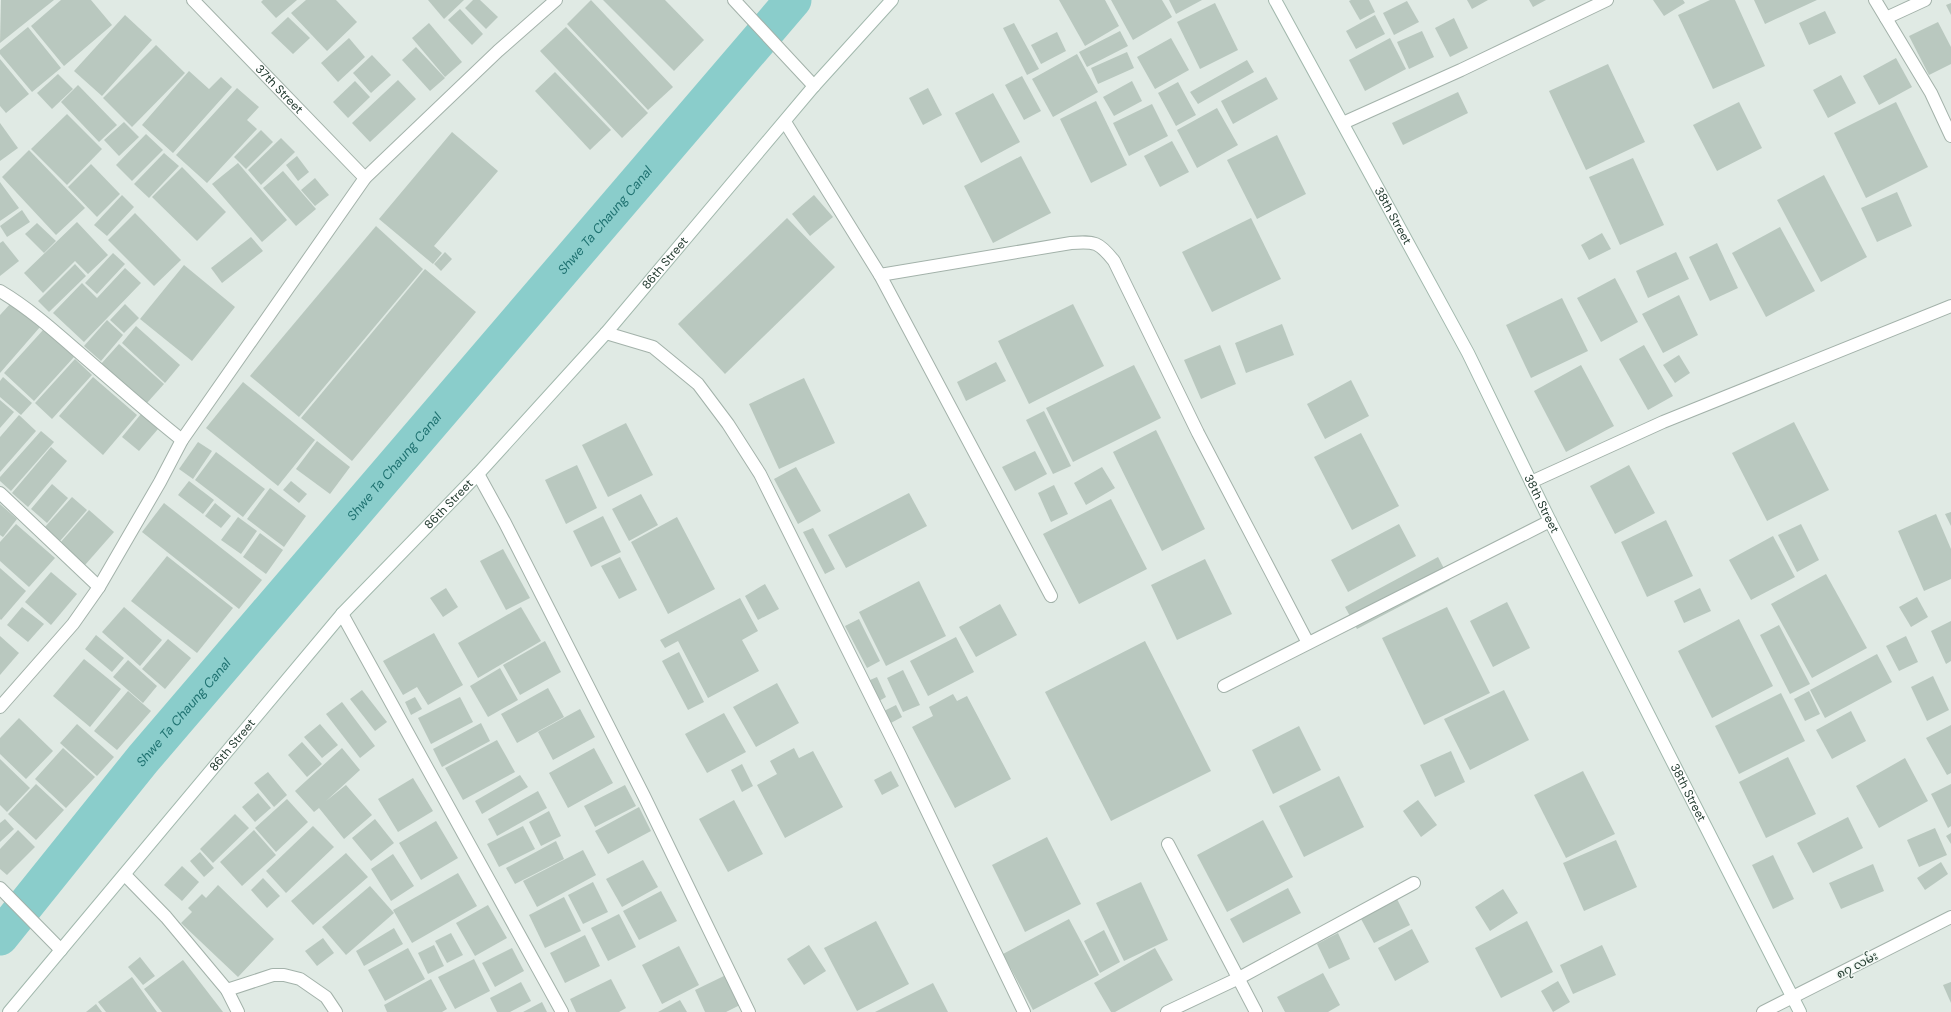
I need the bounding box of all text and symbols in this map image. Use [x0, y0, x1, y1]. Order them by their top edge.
street label: 37th Street [252, 61, 307, 117]
water label: Shwe Ta Chaung Canal [554, 162, 656, 278]
street label: 38th Street [1371, 184, 1415, 248]
street label: 86th Street [638, 233, 692, 293]
water label: Shwe Ta Chaung Canal [343, 408, 446, 524]
street label: 38th Street [1520, 472, 1563, 536]
street label: 86th Street [421, 476, 477, 533]
water label: Shwe Ta Chaung Canal [132, 654, 235, 770]
street label: 86th Street [206, 715, 259, 775]
street label: 38th Street [1667, 761, 1710, 825]
street label: ၈၇ လမ်း [1833, 947, 1881, 984]

